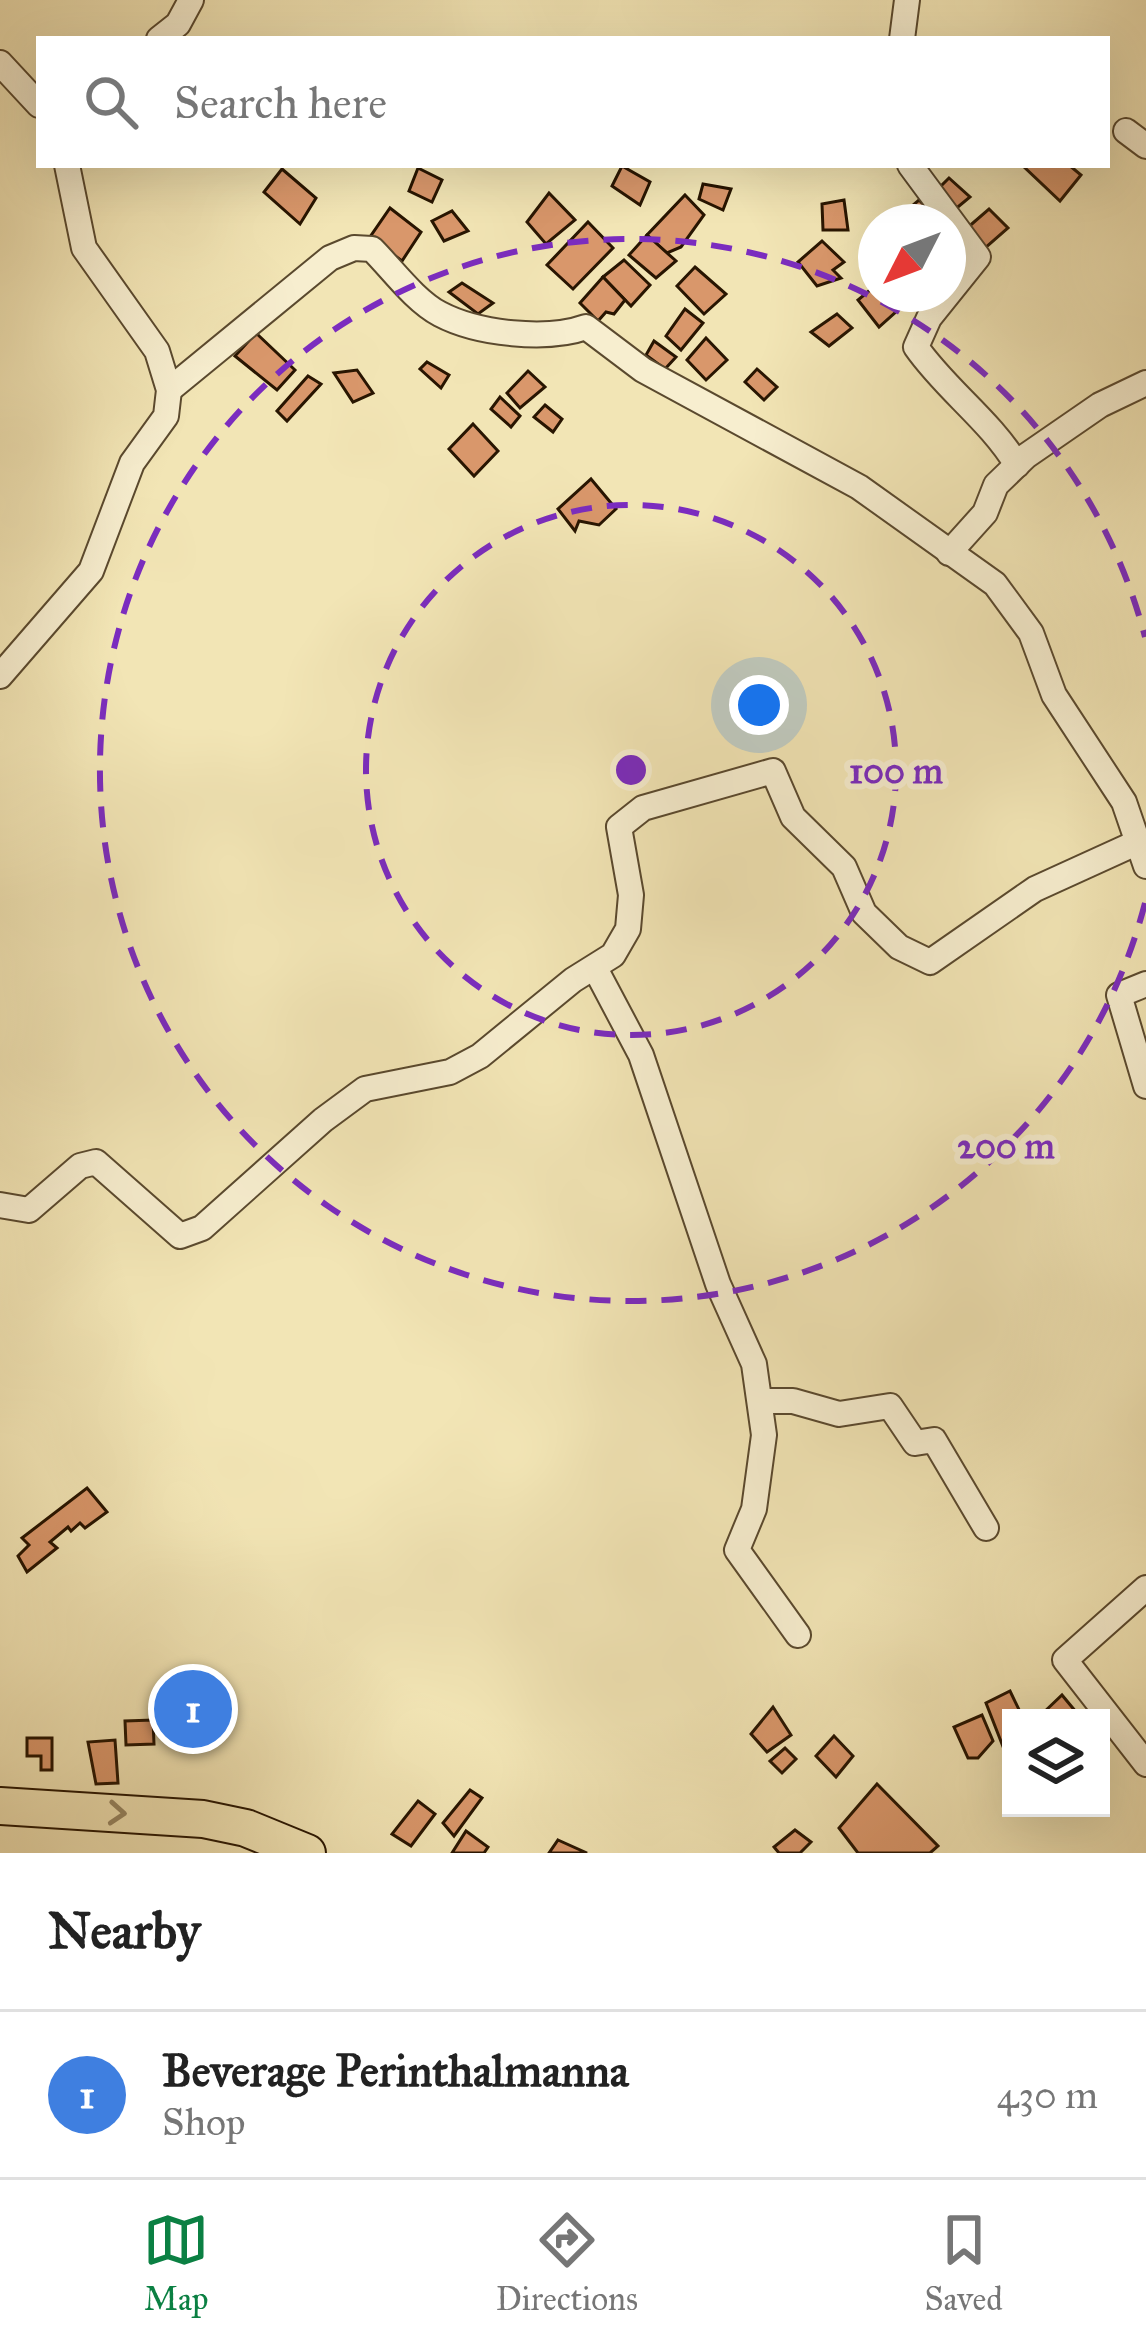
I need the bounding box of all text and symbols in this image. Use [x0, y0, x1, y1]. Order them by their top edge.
search box [36, 36, 1110, 168]
icon: search [78, 69, 144, 135]
text: Search here [174, 75, 387, 130]
north arrow [858, 204, 966, 312]
your location [729, 675, 789, 735]
centre of rings [610, 749, 652, 791]
text: 100 m [849, 749, 944, 793]
text: 200 m [957, 1124, 1056, 1168]
pin: 1 [154, 1664, 232, 1754]
map controls [1002, 1709, 1110, 1817]
button: layers [1002, 1709, 1110, 1817]
one-way arrow [108, 1800, 127, 1826]
text: Nearby [48, 1900, 200, 1962]
text: Beverage Perinthalmanna [162, 2043, 629, 2098]
text: 1 [79, 2071, 95, 2119]
text: 430 m [997, 2071, 1098, 2119]
text: Shop [162, 2098, 245, 2146]
tab: Map [143, 2207, 209, 2319]
tab: Directions [496, 2207, 638, 2319]
tab: Saved [924, 2207, 1003, 2319]

